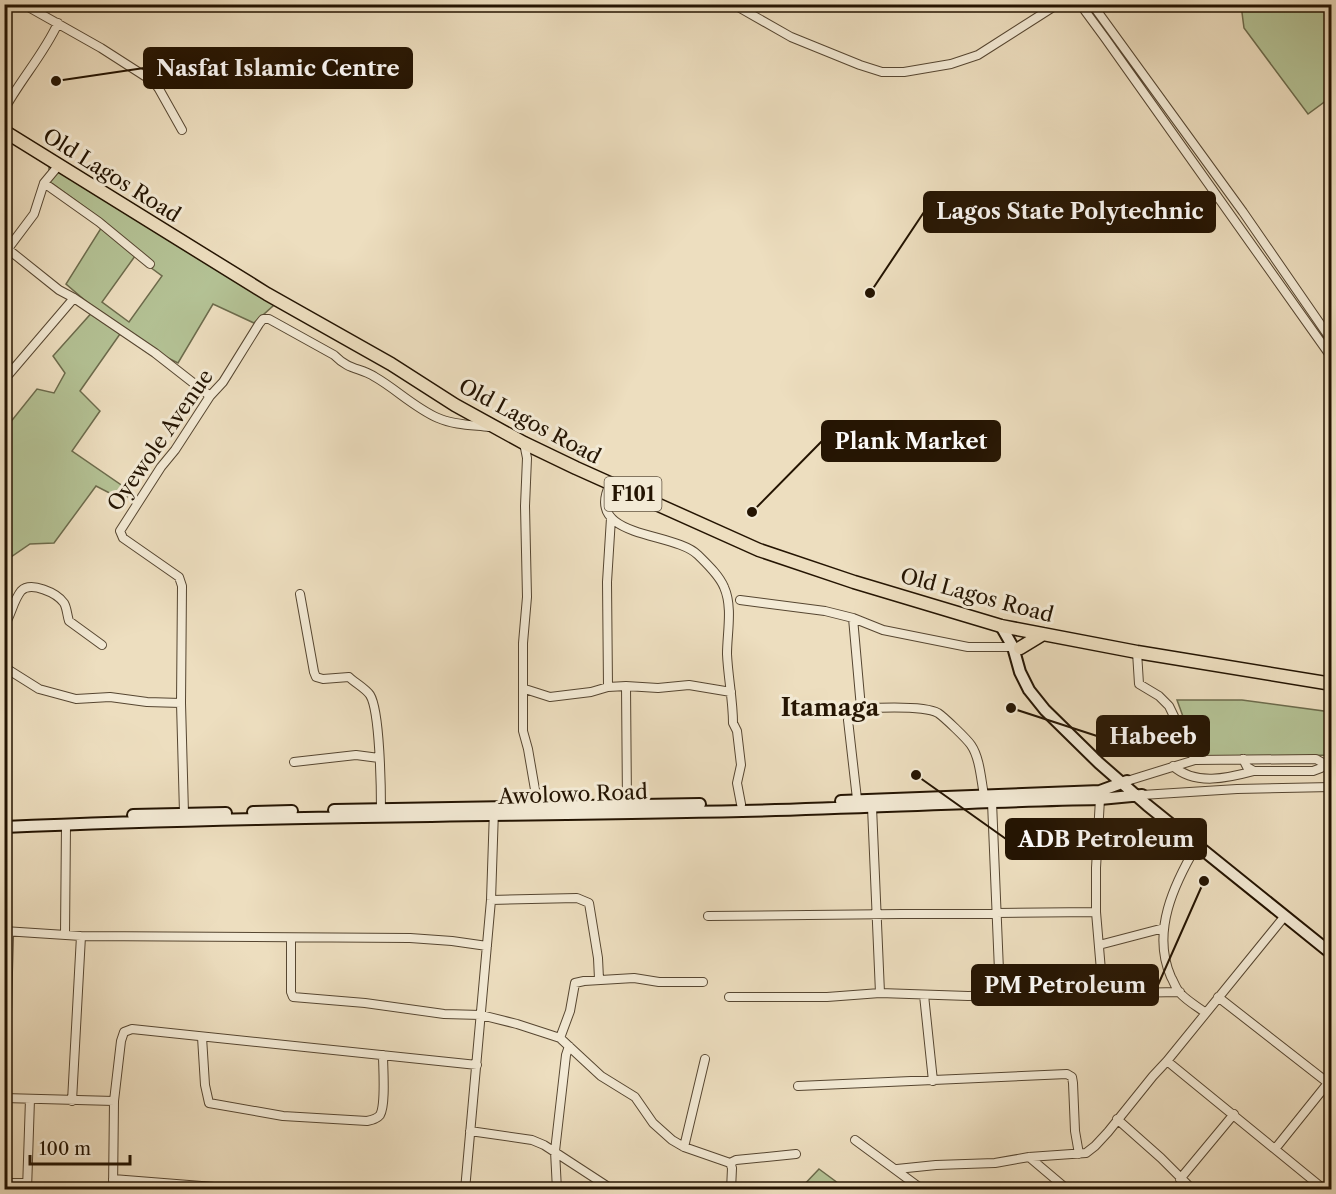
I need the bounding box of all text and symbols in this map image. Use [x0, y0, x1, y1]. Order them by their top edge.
callout: Nasfat Islamic Centre [144, 48, 412, 88]
text: Nasfat Islamic Centre [156, 55, 400, 82]
street label: Old Lagos Road [39, 123, 185, 227]
callout: Lagos State Polytechnic [924, 192, 1215, 232]
text: Lagos State Polytechnic [936, 198, 1204, 225]
street label: Oyewole Avenue [102, 364, 218, 516]
street label: Old Lagos Road [455, 373, 605, 469]
callout: Plank Market [822, 421, 1000, 461]
text: Plank Market [835, 428, 988, 455]
road number: F101 [604, 477, 662, 511]
street label: Old Lagos Road [898, 563, 1056, 627]
district label: Itamaga [781, 693, 880, 722]
callout: Habeeb [1097, 716, 1209, 756]
text: Habeeb [1109, 723, 1197, 750]
street label: Awolowo Road [497, 779, 648, 809]
callout: ADB Petroleum [1006, 819, 1206, 859]
text: ADB Petroleum [1017, 826, 1194, 853]
callout: PM Petroleum [972, 965, 1158, 1005]
text: PM Petroleum [984, 972, 1146, 999]
scale bar [30, 1128, 130, 1166]
text: 100 m [39, 1138, 91, 1160]

